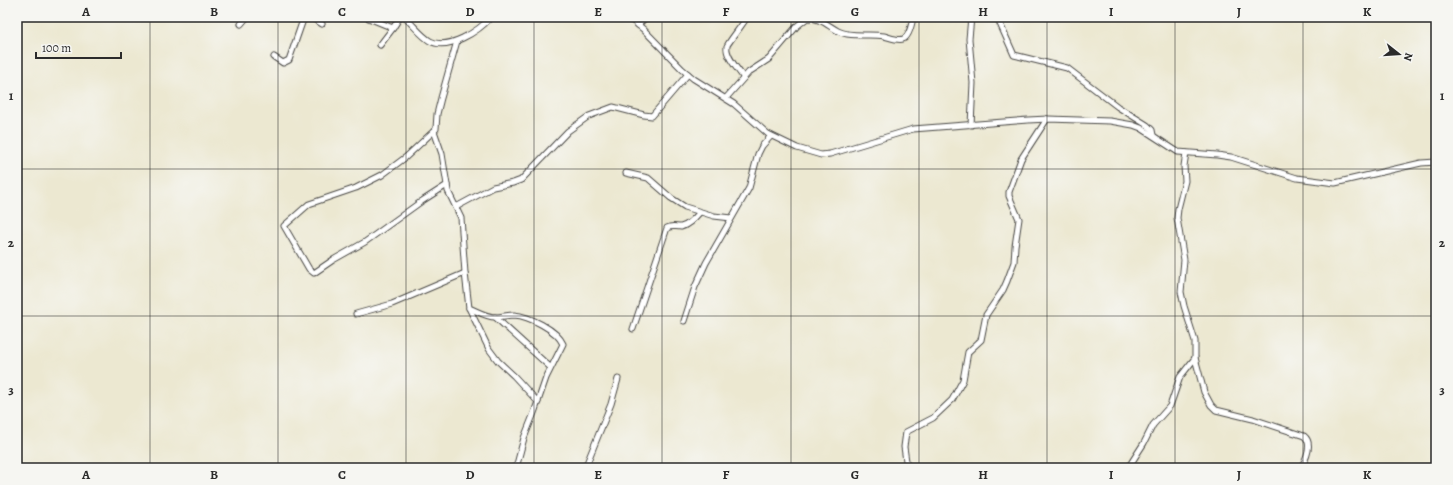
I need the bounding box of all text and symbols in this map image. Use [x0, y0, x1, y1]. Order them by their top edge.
text: A [81, 3, 91, 20]
text: B [210, 3, 218, 20]
text: C [338, 3, 346, 20]
text: D [465, 3, 475, 20]
text: E [594, 3, 602, 20]
text: F [723, 3, 730, 20]
text: G [851, 3, 859, 20]
text: H [978, 3, 988, 20]
text: I [1109, 3, 1114, 20]
text: J [1237, 3, 1241, 20]
text: K [1363, 3, 1372, 20]
scale bar [36, 34, 121, 60]
north arrow [1379, 34, 1419, 74]
text: 100 m [42, 40, 71, 56]
text: N [1400, 51, 1416, 63]
text: 1 [9, 87, 14, 104]
text: 1 [1440, 87, 1445, 104]
text: 2 [8, 234, 15, 251]
text: 2 [1439, 234, 1446, 251]
text: 3 [8, 381, 14, 398]
text: 3 [1439, 381, 1445, 398]
text: A [81, 466, 91, 483]
text: B [210, 466, 218, 483]
text: C [338, 466, 346, 483]
text: D [465, 466, 475, 483]
text: E [594, 466, 602, 483]
text: F [723, 466, 730, 483]
text: G [851, 466, 859, 483]
text: H [978, 466, 988, 483]
text: I [1109, 466, 1114, 483]
text: J [1237, 466, 1241, 483]
text: K [1363, 466, 1372, 483]

